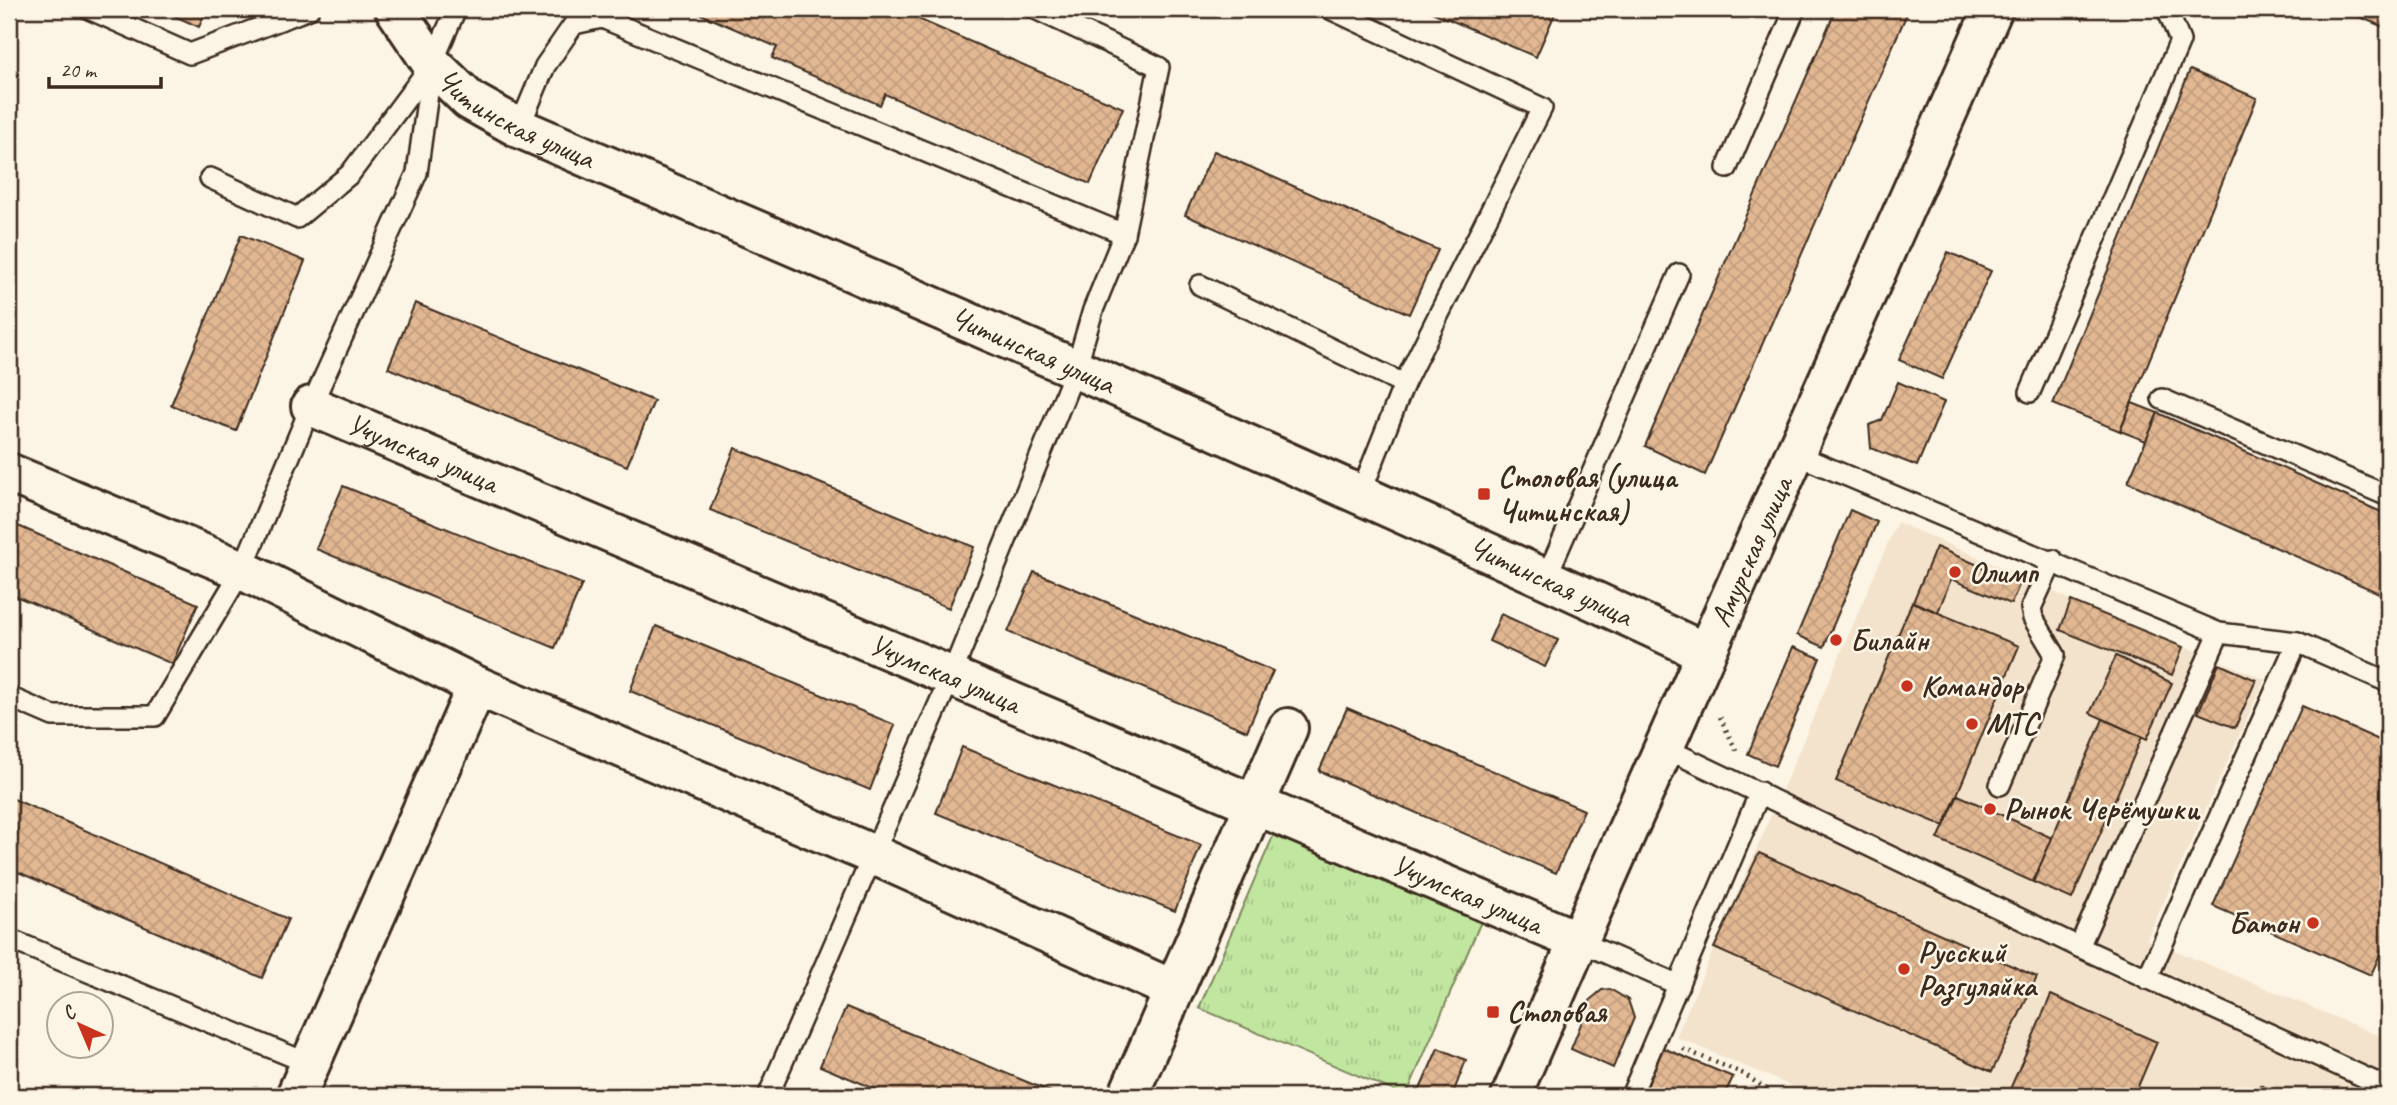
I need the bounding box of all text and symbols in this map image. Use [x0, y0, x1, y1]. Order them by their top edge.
scale bar [49, 46, 161, 90]
text: 20 m [60, 57, 98, 83]
street label: Читинская улица [429, 60, 602, 178]
street label: Читинская улица [945, 298, 1122, 403]
street label: Учумская улица [341, 404, 506, 503]
place label: Столовая (улица Читинская) [1498, 458, 1679, 530]
street label: Амурская улица [1701, 468, 1802, 632]
marker: Столовая (улица Читинская) [1476, 486, 1492, 502]
street label: Читинская улица [1463, 527, 1640, 636]
place label: Олимп [1969, 553, 2040, 591]
marker: Олимп [1947, 564, 1963, 580]
place label: Билайн [1850, 621, 1930, 659]
street label: Учумская улица [864, 625, 1028, 723]
marker: Билайн [1828, 632, 1844, 648]
place label: Командор [1921, 667, 2025, 705]
marker: Командор [1899, 678, 1915, 694]
place label: МТС [1986, 705, 2041, 743]
marker: МТС [1964, 716, 1980, 732]
place label: Рынок Черёмушки [2004, 790, 2201, 828]
marker: Рынок Черёмушки [1982, 801, 1998, 817]
street label: Учумская улица [1386, 846, 1551, 944]
place label: Батон [2228, 904, 2301, 942]
marker: Батон [2305, 915, 2321, 931]
place label: Русский Разгуляйка [1918, 933, 2039, 1006]
marker: Русский Разгуляйка [1896, 961, 1912, 977]
north arrow [46, 990, 116, 1060]
place label: Столовая [1507, 993, 1608, 1031]
text: С [57, 1000, 82, 1025]
marker: Столовая [1485, 1004, 1501, 1020]

